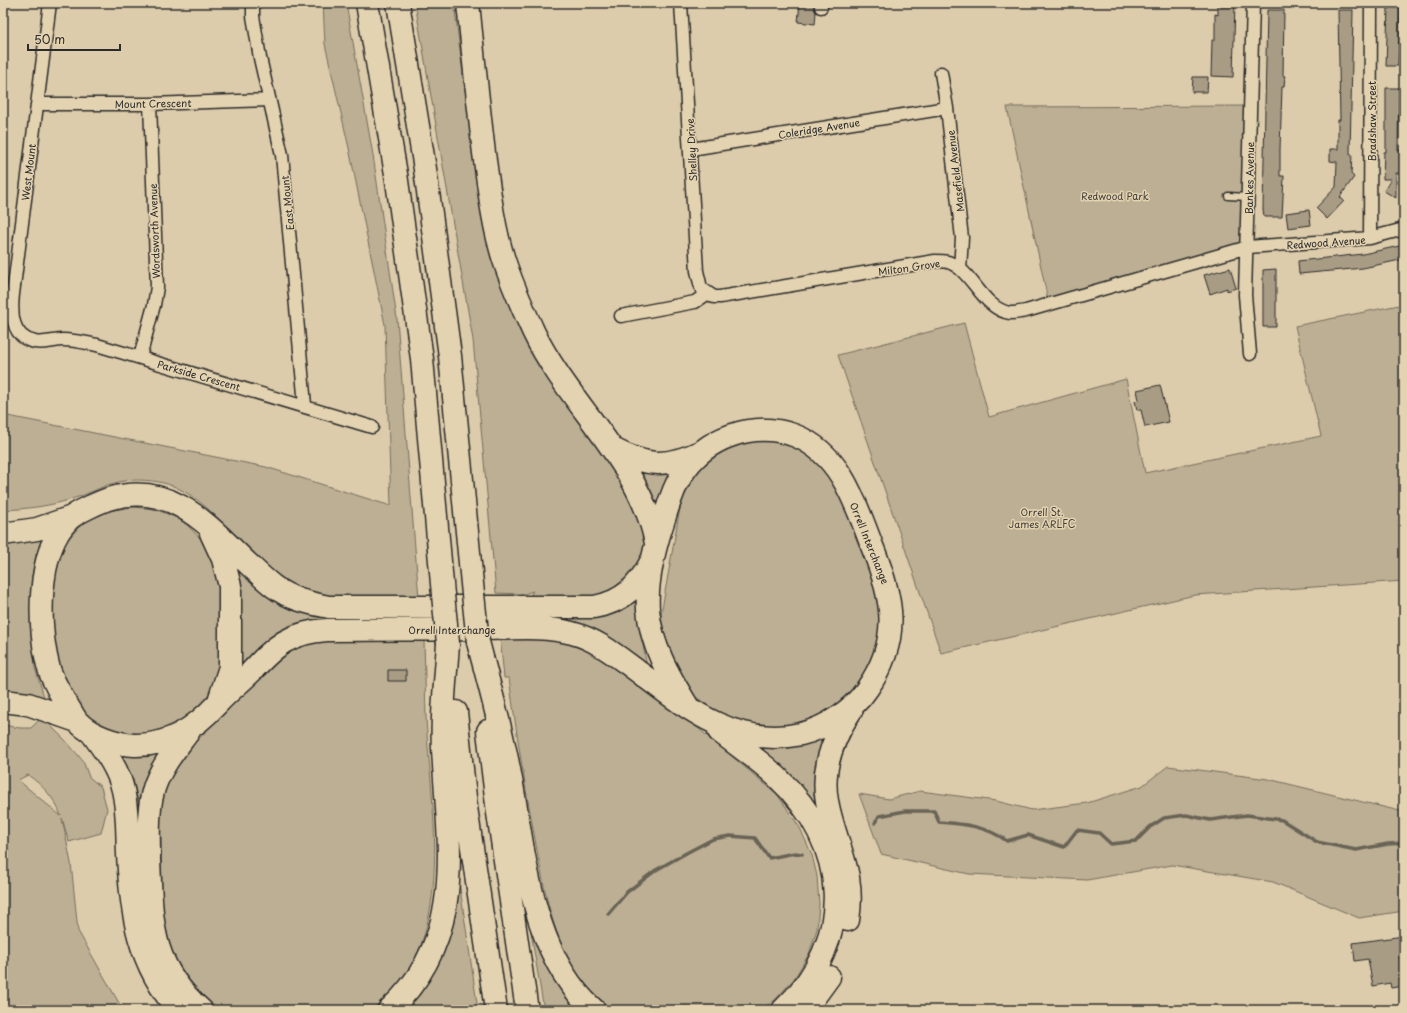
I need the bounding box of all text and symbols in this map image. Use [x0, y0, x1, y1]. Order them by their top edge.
scale bar [28, 26, 120, 52]
text: 50 m [34, 30, 65, 48]
street label: Bradshaw Street [1364, 81, 1379, 161]
street label: Mount Crescent [114, 95, 192, 111]
street label: Coleridge Avenue [777, 114, 861, 142]
street label: Shelley Drive [682, 118, 700, 182]
street label: Masefield Avenue [942, 129, 967, 213]
street label: Bankes Avenue [1241, 141, 1257, 214]
street label: West Mount [17, 143, 39, 201]
street label: East Mount [277, 175, 297, 231]
street label: Wordsworth Avenue [145, 183, 163, 279]
park label: Redwood Park [1081, 188, 1149, 203]
street label: Redwood Avenue [1286, 232, 1367, 252]
street label: Milton Grove [877, 255, 941, 279]
street label: Parkside Crescent [156, 356, 242, 394]
street label: Orrell Interchange [847, 500, 894, 587]
park label: Orrell St. James ARLFC [1009, 504, 1076, 531]
street label: Orrell Interchange [408, 622, 496, 637]

